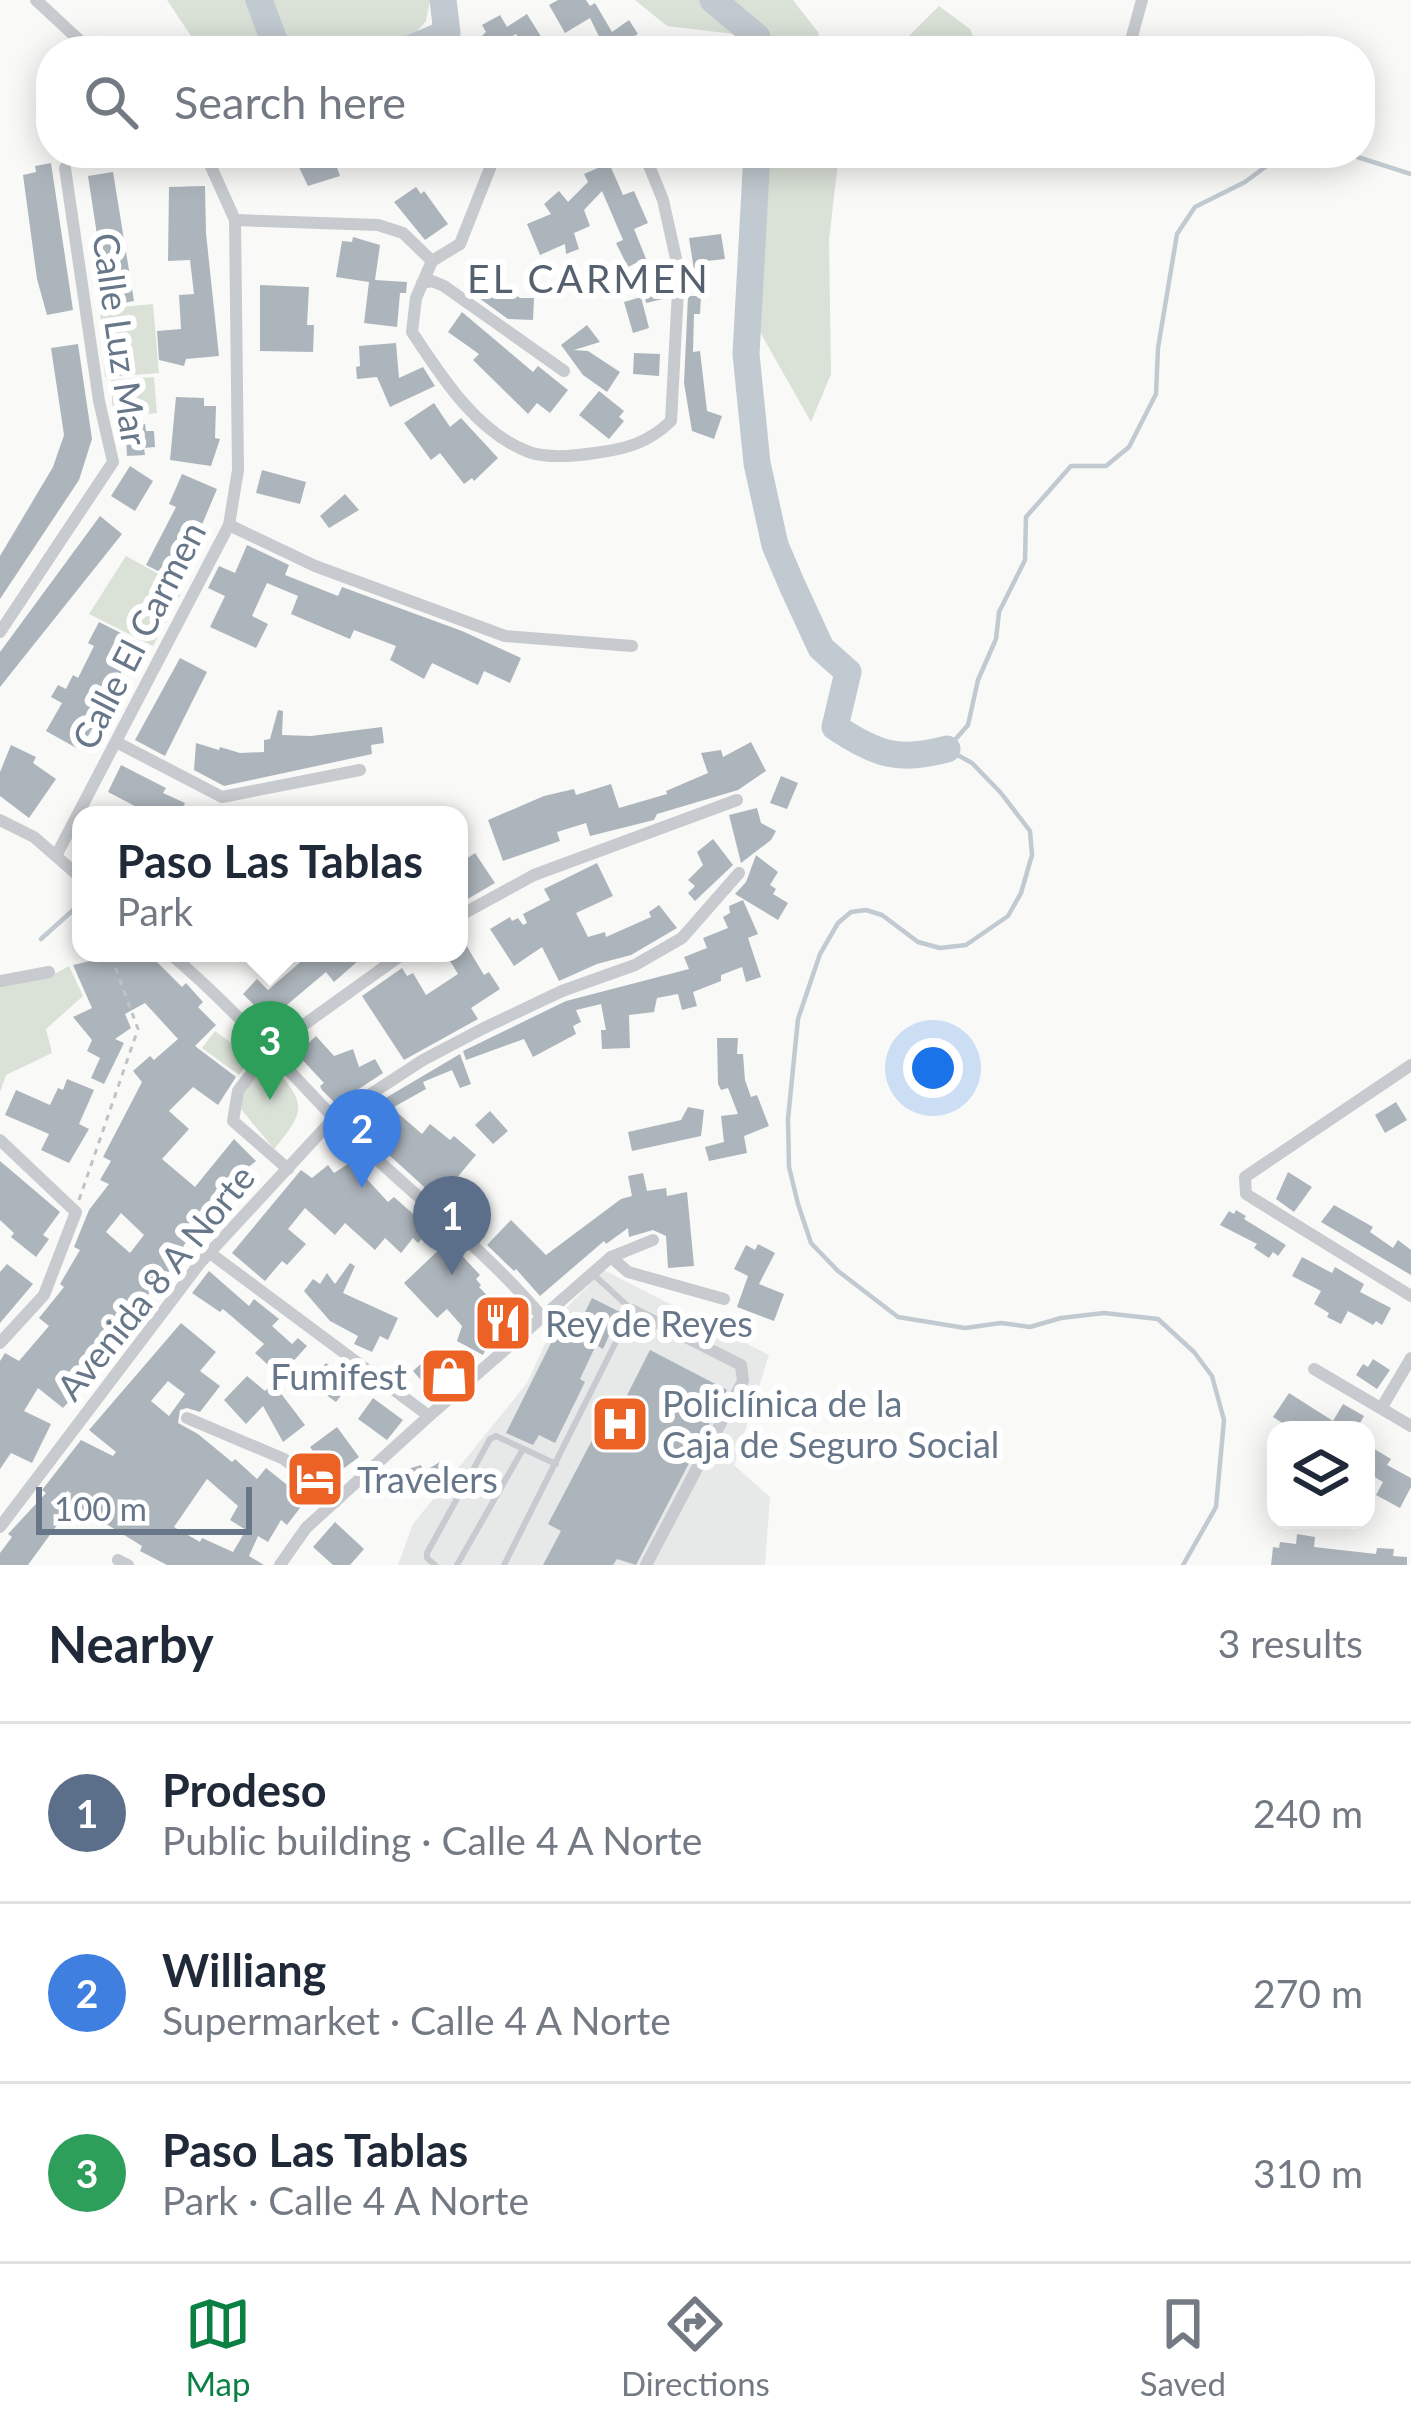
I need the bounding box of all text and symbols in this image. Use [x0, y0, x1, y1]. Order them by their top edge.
search box [36, 36, 1375, 168]
icon: search [78, 69, 144, 135]
text: Search here [174, 75, 406, 129]
street label: Calle Luz Mar [84, 230, 158, 448]
district label: EL CARMEN [467, 255, 711, 301]
street label: Calle El Carmen [62, 514, 214, 756]
popup [72, 806, 468, 962]
text: Paso Las Tablas [117, 834, 423, 888]
text: Park [117, 888, 193, 934]
pin: 3 [231, 1001, 309, 1100]
your location [903, 1038, 963, 1098]
pin: 2 [323, 1089, 401, 1188]
street label: Avenida 8 A Norte [47, 1156, 263, 1408]
pin: 1 [413, 1176, 491, 1275]
restaurant icon: Rey de Reyes [472, 1292, 534, 1354]
place label: Rey de Reyes [545, 1301, 753, 1345]
shop icon: Fumifest [418, 1345, 480, 1407]
place label: Fumifest [270, 1354, 407, 1398]
place label: Policlínica de la Caja de Seguro Social [662, 1381, 999, 1466]
hospital icon: Policlínica de la Caja de Seguro Social [589, 1393, 651, 1455]
map controls [1267, 1421, 1375, 1529]
button: layers [1267, 1421, 1375, 1529]
hotel icon: Travelers [284, 1448, 346, 1510]
place label: Travelers [357, 1457, 498, 1501]
scale bar [36, 1481, 252, 1534]
text: 100 m [54, 1488, 147, 1528]
text: Nearby [48, 1613, 214, 1674]
text: 3 results [1218, 1620, 1363, 1666]
text: Prodeso [162, 1763, 327, 1817]
text: 1 [76, 1790, 98, 1836]
text: 240 m [1253, 1790, 1363, 1836]
text: Public building · Calle 4 A Norte [162, 1817, 702, 1863]
text: Williang [162, 1943, 326, 1997]
text: 2 [76, 1970, 98, 2016]
text: 270 m [1253, 1970, 1363, 2016]
text: Supermarket · Calle 4 A Norte [162, 1997, 671, 2043]
text: Paso Las Tablas [162, 2123, 468, 2177]
text: 3 [76, 2150, 98, 2196]
text: 310 m [1253, 2150, 1363, 2196]
text: Park · Calle 4 A Norte [162, 2177, 529, 2223]
tab: Map [185, 2291, 251, 2403]
tab: Directions [621, 2291, 770, 2403]
tab: Saved [1140, 2291, 1226, 2403]

